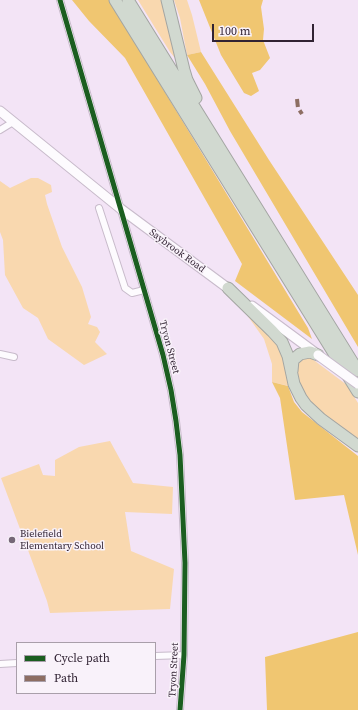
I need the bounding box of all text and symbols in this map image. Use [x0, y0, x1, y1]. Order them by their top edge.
scale bar [214, 16, 316, 42]
text: 100 m [219, 23, 251, 39]
street label: Saybrook Road [147, 227, 207, 275]
street label: Tryon Street [156, 319, 182, 375]
place label: Bielefield Elementary School [20, 528, 104, 552]
marker: Bielefield Elementary School [7, 535, 17, 545]
legend [16, 642, 156, 694]
street label: Tryon Street [167, 642, 181, 698]
text: Cycle path [54, 650, 110, 666]
text: Path [54, 670, 78, 686]

